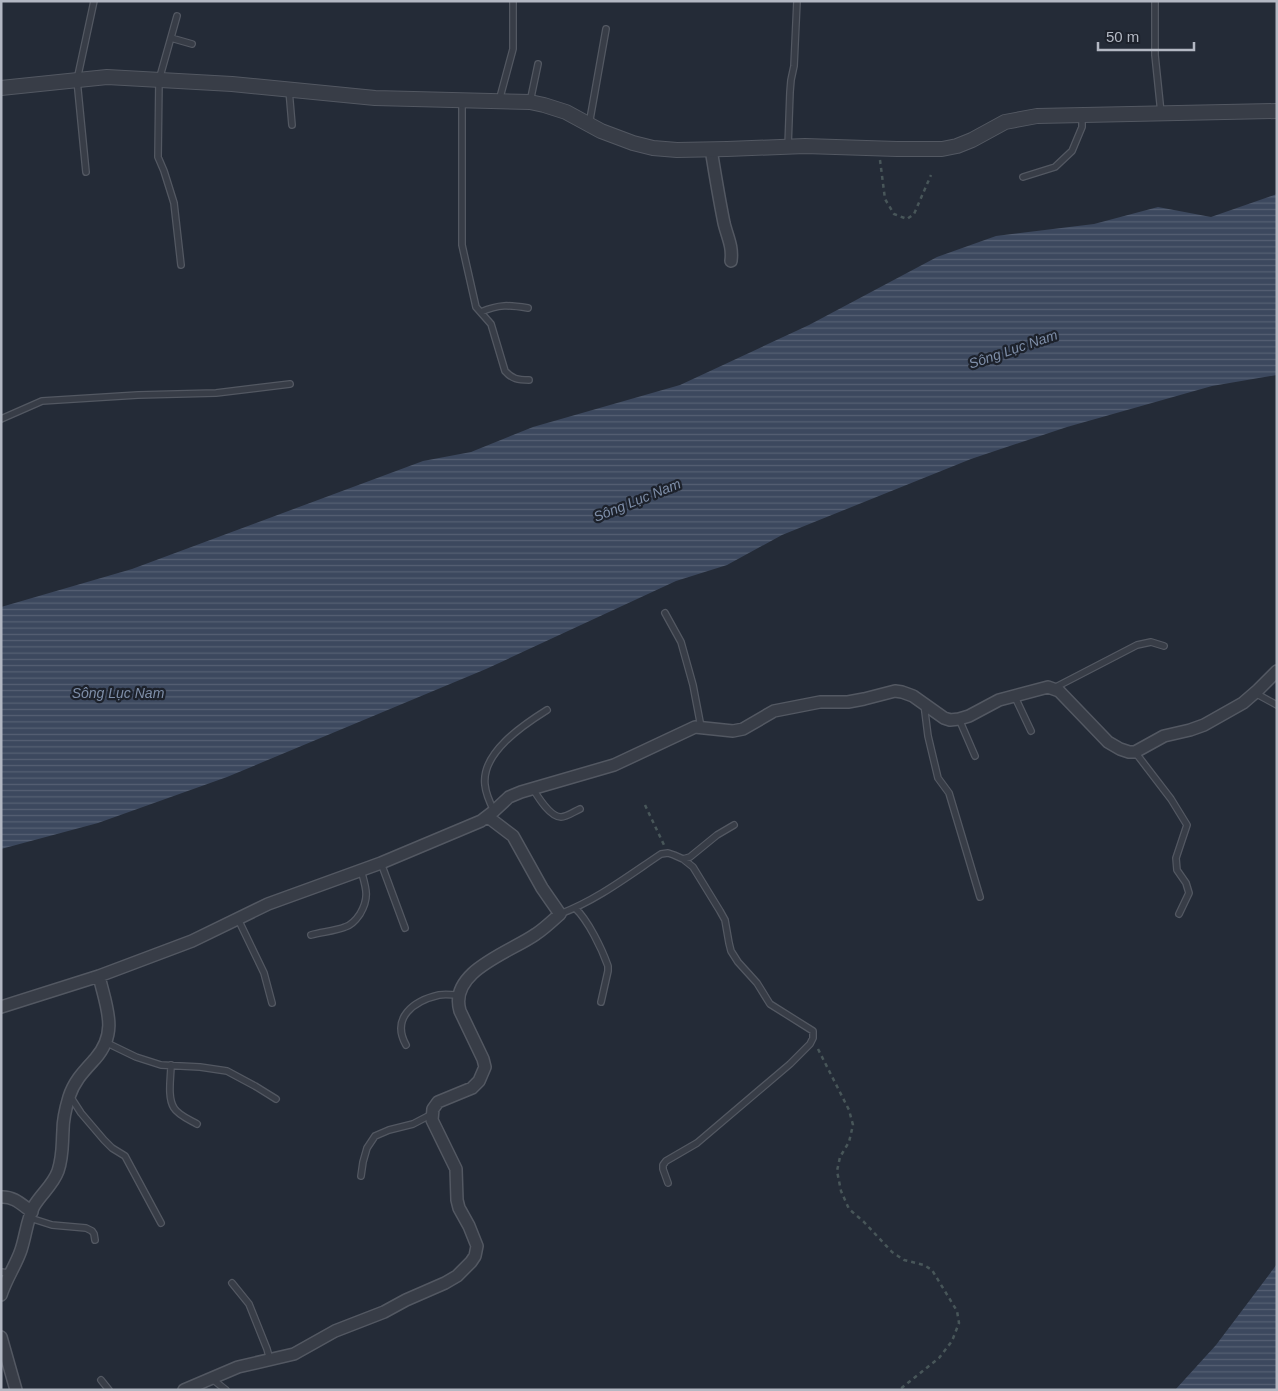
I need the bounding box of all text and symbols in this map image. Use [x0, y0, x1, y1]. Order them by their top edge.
scale bar [1098, 20, 1194, 52]
text: 50 m [1106, 28, 1139, 45]
water label: Sông Lục Nam [967, 326, 1060, 372]
water label: Sông Lục Nam [591, 475, 683, 525]
water label: Sông Lục Nam [72, 685, 165, 701]

